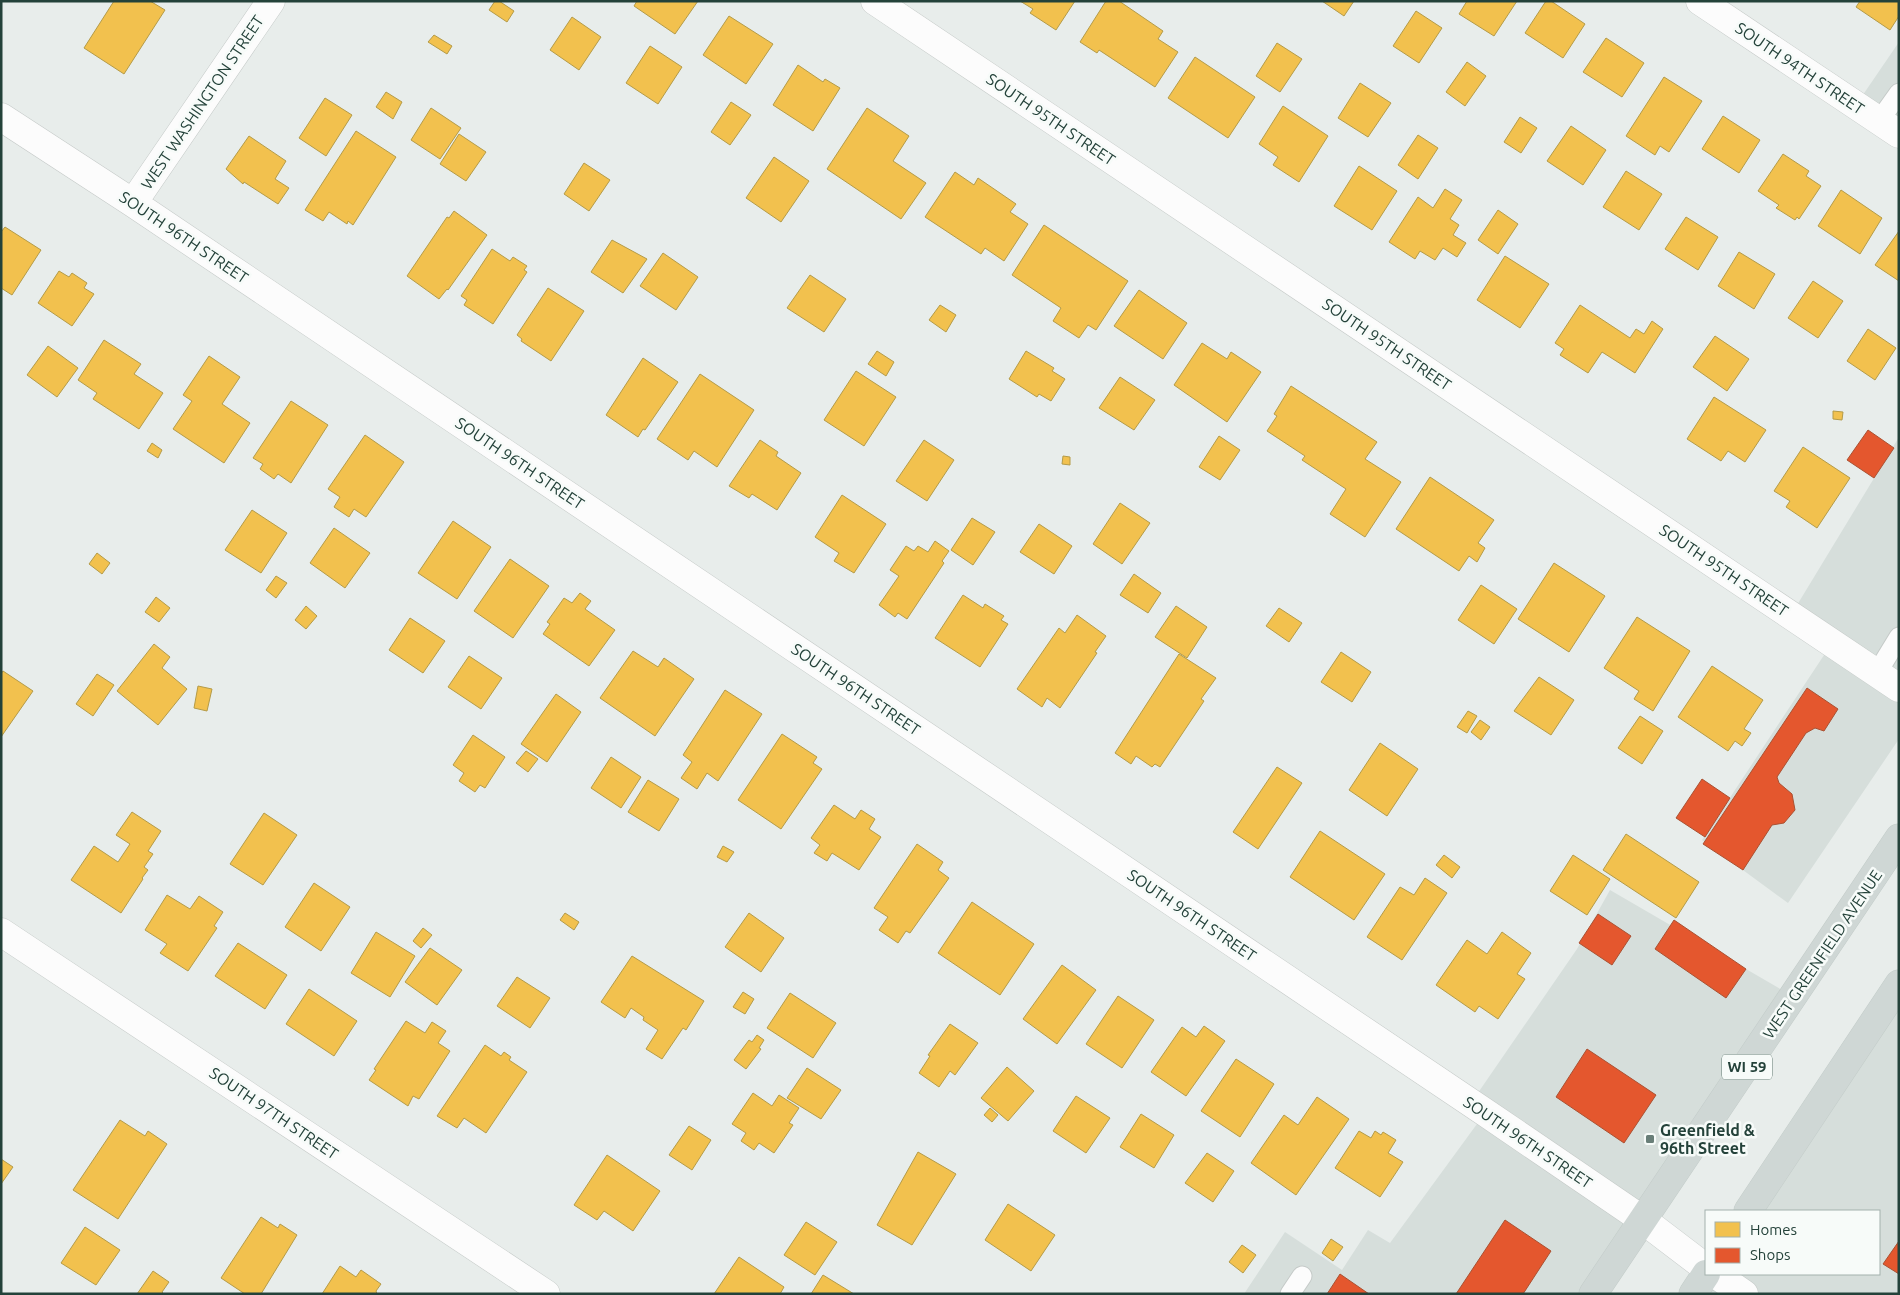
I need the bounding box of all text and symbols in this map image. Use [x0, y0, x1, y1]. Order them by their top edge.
street label: WEST WASHINGTON STREET [137, 12, 267, 192]
street label: SOUTH 94TH STREET [1732, 18, 1868, 118]
street label: SOUTH 95TH STREET [983, 69, 1119, 169]
street label: SOUTH 96TH STREET [116, 187, 252, 287]
street label: SOUTH 95TH STREET [1319, 294, 1455, 394]
street label: SOUTH 96TH STREET [452, 413, 588, 513]
street label: SOUTH 95TH STREET [1656, 520, 1792, 620]
street label: SOUTH 96TH STREET [788, 639, 924, 739]
street label: SOUTH 96TH STREET [1124, 865, 1260, 965]
street label: WEST GREENFIELD AVENUE [1759, 866, 1885, 1042]
road number: WI 59 [1722, 1054, 1772, 1080]
street label: SOUTH 97TH STREET [206, 1063, 342, 1163]
street label: SOUTH 96TH STREET [1460, 1092, 1596, 1192]
place label: Greenfield & 96th Street [1660, 1121, 1755, 1157]
marker: Greenfield & 96th Street [1644, 1133, 1656, 1145]
legend [1705, 1210, 1880, 1275]
text: Homes [1750, 1221, 1797, 1238]
text: Shops [1750, 1246, 1791, 1263]

